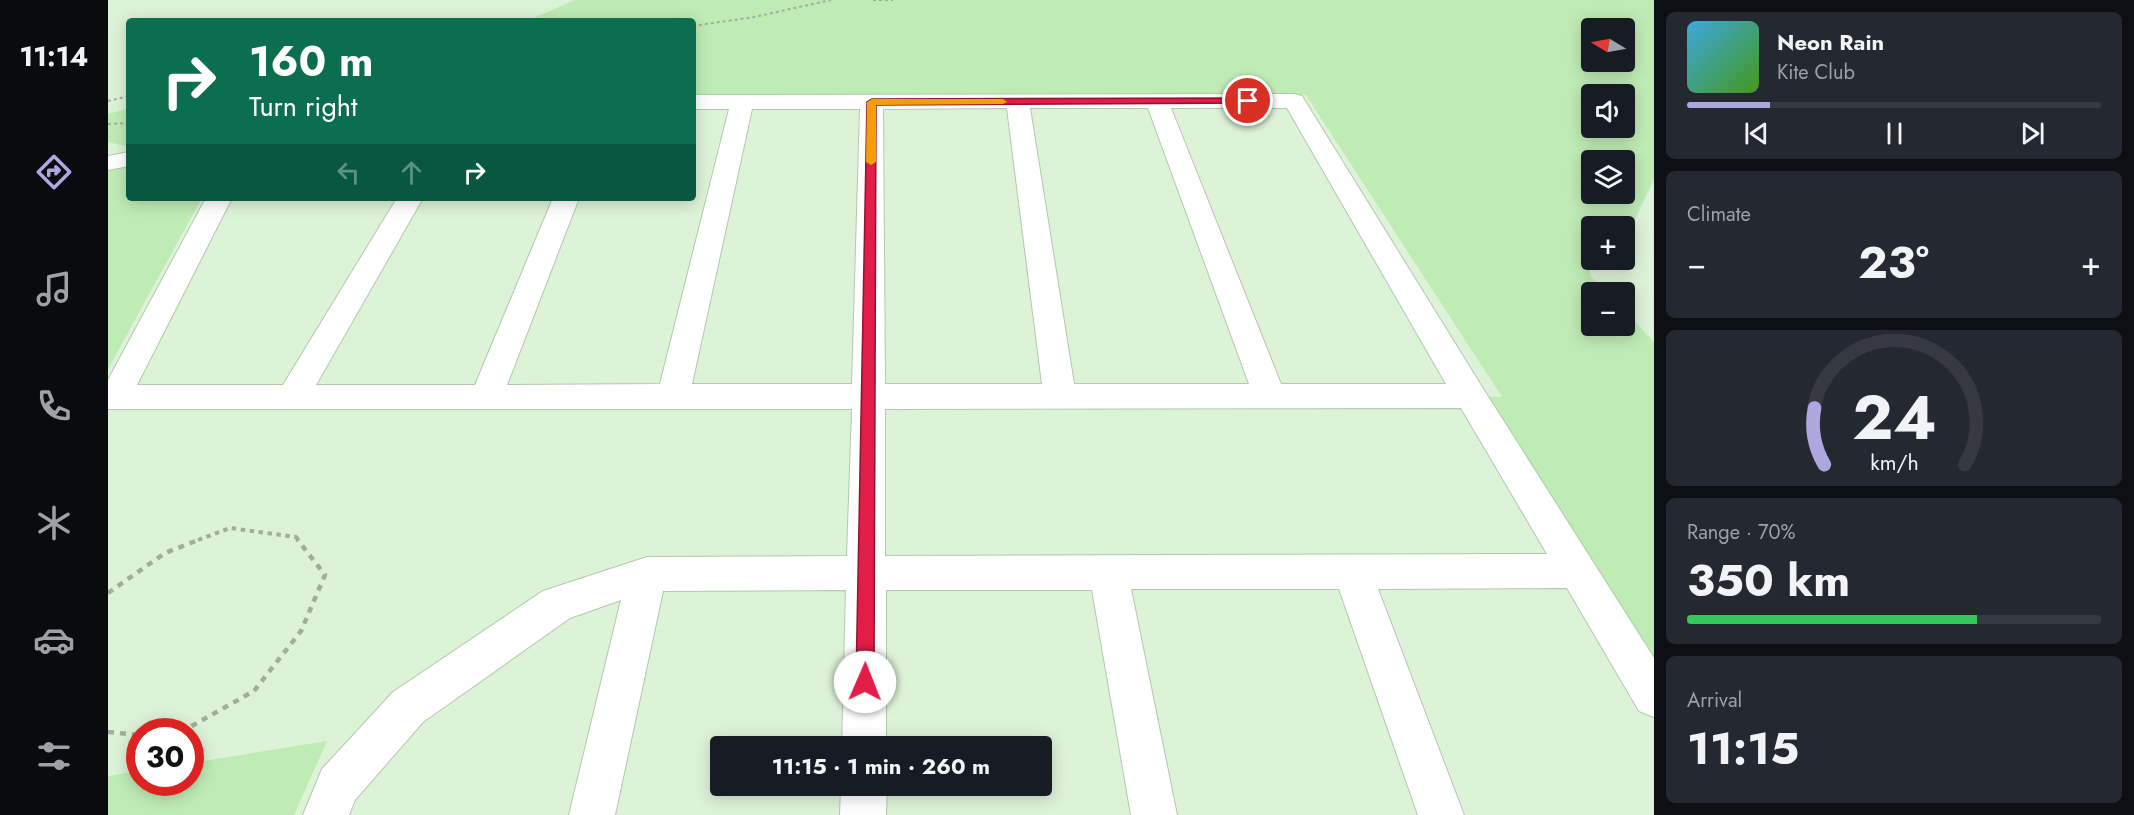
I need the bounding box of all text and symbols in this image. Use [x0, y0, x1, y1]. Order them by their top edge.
north arrow [1581, 18, 1635, 72]
map controls [1581, 18, 1635, 336]
text: Neon Rain [1777, 26, 1884, 58]
text: 160 m [249, 31, 373, 92]
text: 11:14 [20, 37, 88, 76]
icon: right [150, 42, 228, 120]
text: Kite Club [1777, 58, 1855, 87]
pin [1222, 75, 1273, 126]
icon: arrive [1231, 84, 1264, 117]
button: sound [1581, 84, 1635, 138]
text: Turn right [249, 87, 357, 126]
icon: previous [1740, 117, 1773, 150]
icon: pause [1878, 117, 1911, 150]
icon: next [2016, 117, 2049, 150]
button: layers [1581, 150, 1635, 204]
icon: directions [33, 151, 75, 193]
icon: left [332, 156, 365, 189]
icon: ahead [395, 156, 428, 189]
icon: right [458, 156, 491, 189]
text: Climate [1687, 200, 1751, 229]
button: + [1581, 216, 1635, 270]
text: 23° [1858, 230, 1929, 295]
text: − [1687, 240, 1706, 287]
text: + [2081, 240, 2101, 287]
icon: music [33, 268, 75, 310]
button: − [1581, 282, 1635, 336]
text: 24 [1852, 372, 1936, 462]
icon: phone [33, 385, 75, 427]
text: km/h [1870, 447, 1918, 478]
icon: climate [33, 502, 75, 544]
text: Range · 70% [1687, 518, 1796, 547]
text: 350 km [1687, 548, 1850, 613]
icon: car [33, 619, 75, 661]
position arrow [833, 650, 897, 714]
text: Arrival [1687, 686, 1742, 715]
text: 11:15 [1687, 716, 1799, 781]
speed limit sign: 30 [126, 718, 204, 796]
icon: filters [33, 735, 75, 777]
text: 11:15 · 1 min · 260 m [772, 750, 990, 782]

